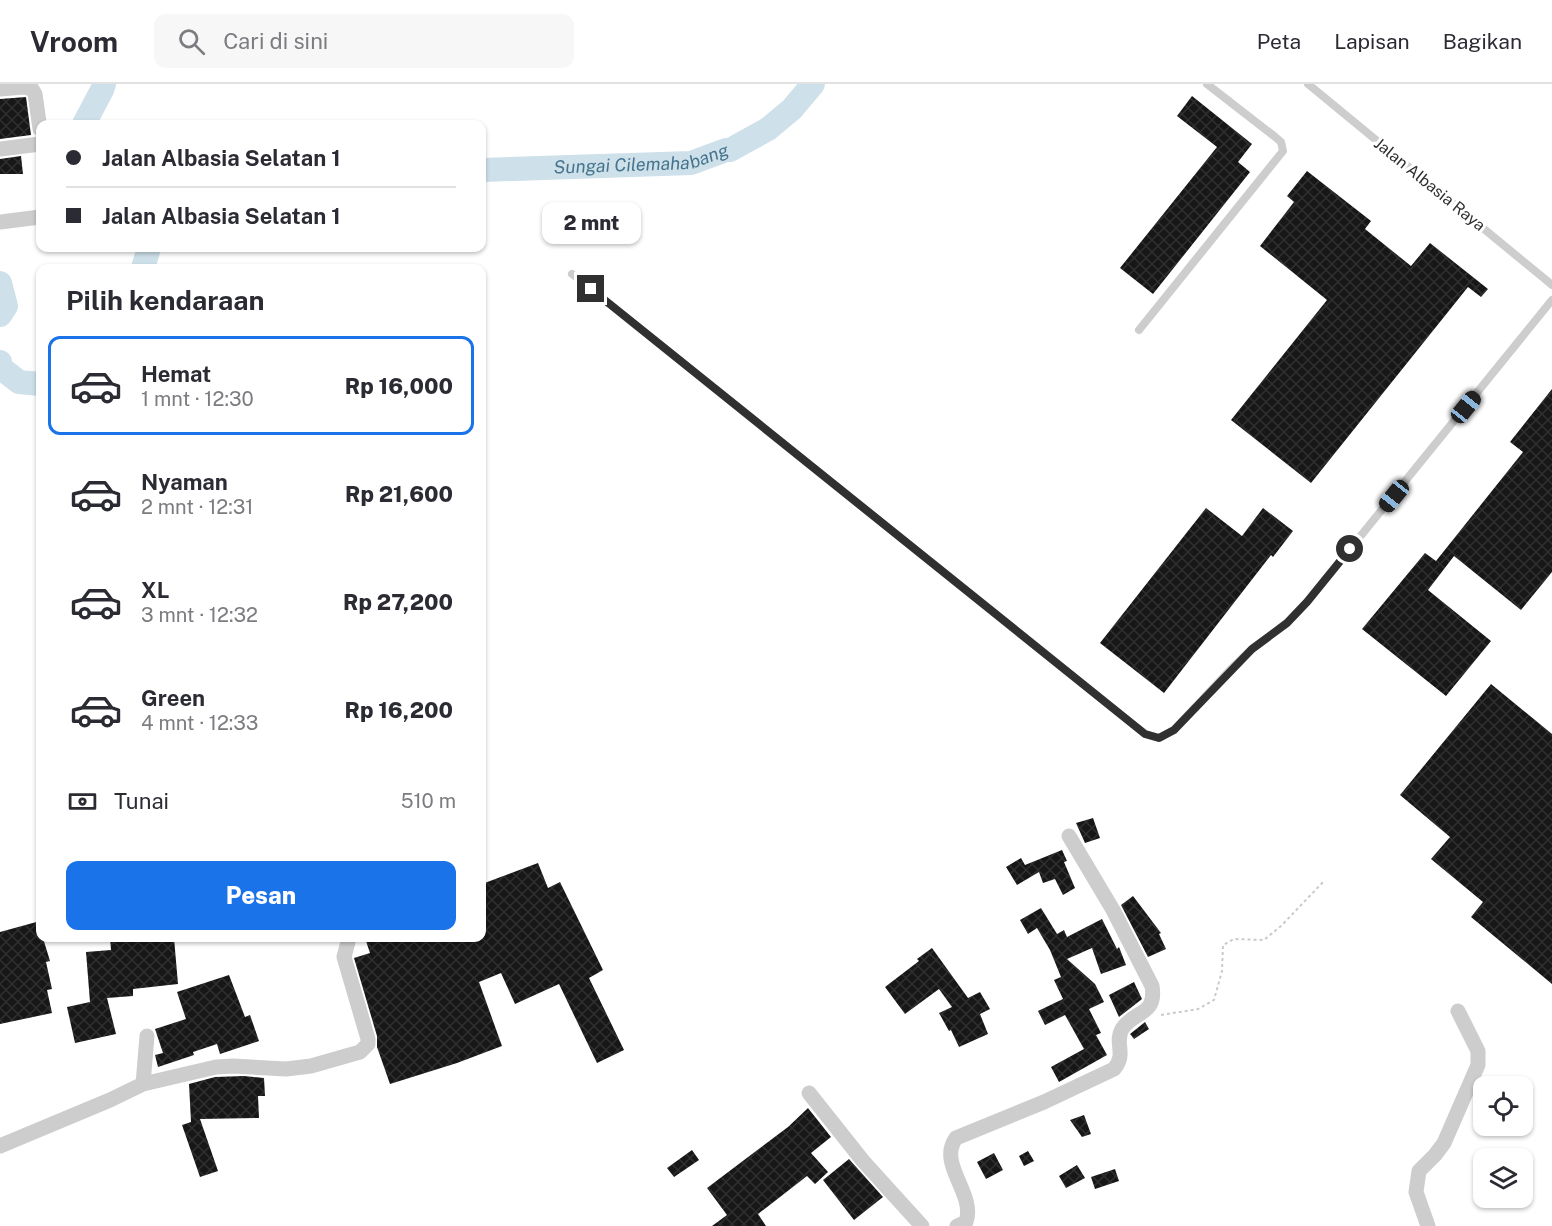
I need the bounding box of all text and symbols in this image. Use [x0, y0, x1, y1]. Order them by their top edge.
search box [154, 14, 574, 68]
text: Vroom [30, 25, 118, 58]
icon: search [175, 25, 208, 58]
text: Cari di sini [223, 28, 328, 54]
text: Peta [1257, 29, 1301, 54]
text: Lapisan [1334, 29, 1410, 54]
text: Bagikan [1443, 29, 1522, 54]
street label: Jalan Albasia Raya [1370, 134, 1489, 235]
water label: Sungai Cilemahabang [553, 139, 732, 178]
text: Jalan Albasia Selatan 1 [102, 145, 341, 171]
callout: 2 mnt [542, 202, 640, 244]
text: Jalan Albasia Selatan 1 [102, 203, 341, 229]
text: 2 mnt [564, 211, 619, 235]
route end [577, 275, 604, 302]
text: Pilih kendaraan [66, 284, 265, 316]
icon: car [69, 359, 123, 413]
text: Hemat [141, 361, 211, 387]
text: Rp 16,000 [345, 373, 453, 399]
text: 1 mnt · 12:30 [141, 387, 254, 411]
car [1448, 387, 1484, 427]
icon: car [69, 467, 123, 521]
text: Nyaman [141, 469, 228, 495]
car [1376, 476, 1412, 516]
text: Rp 21,600 [345, 481, 453, 507]
text: 2 mnt · 12:31 [141, 495, 253, 519]
route start [1336, 535, 1363, 562]
icon: car [69, 575, 123, 629]
text: XL [141, 577, 169, 603]
text: Rp 27,200 [343, 589, 453, 615]
text: 3 mnt · 12:32 [141, 603, 258, 627]
icon: car [69, 683, 123, 737]
text: Green [141, 685, 205, 711]
text: Rp 16,200 [345, 697, 453, 723]
text: 4 mnt · 12:33 [141, 711, 258, 735]
icon: cash [66, 785, 99, 818]
text: Tunai [114, 788, 169, 814]
text: 510 m [401, 789, 456, 813]
button: Pesan [66, 861, 456, 930]
map controls [1473, 1076, 1533, 1208]
button: locate [1473, 1076, 1533, 1136]
button: layers [1473, 1148, 1533, 1208]

